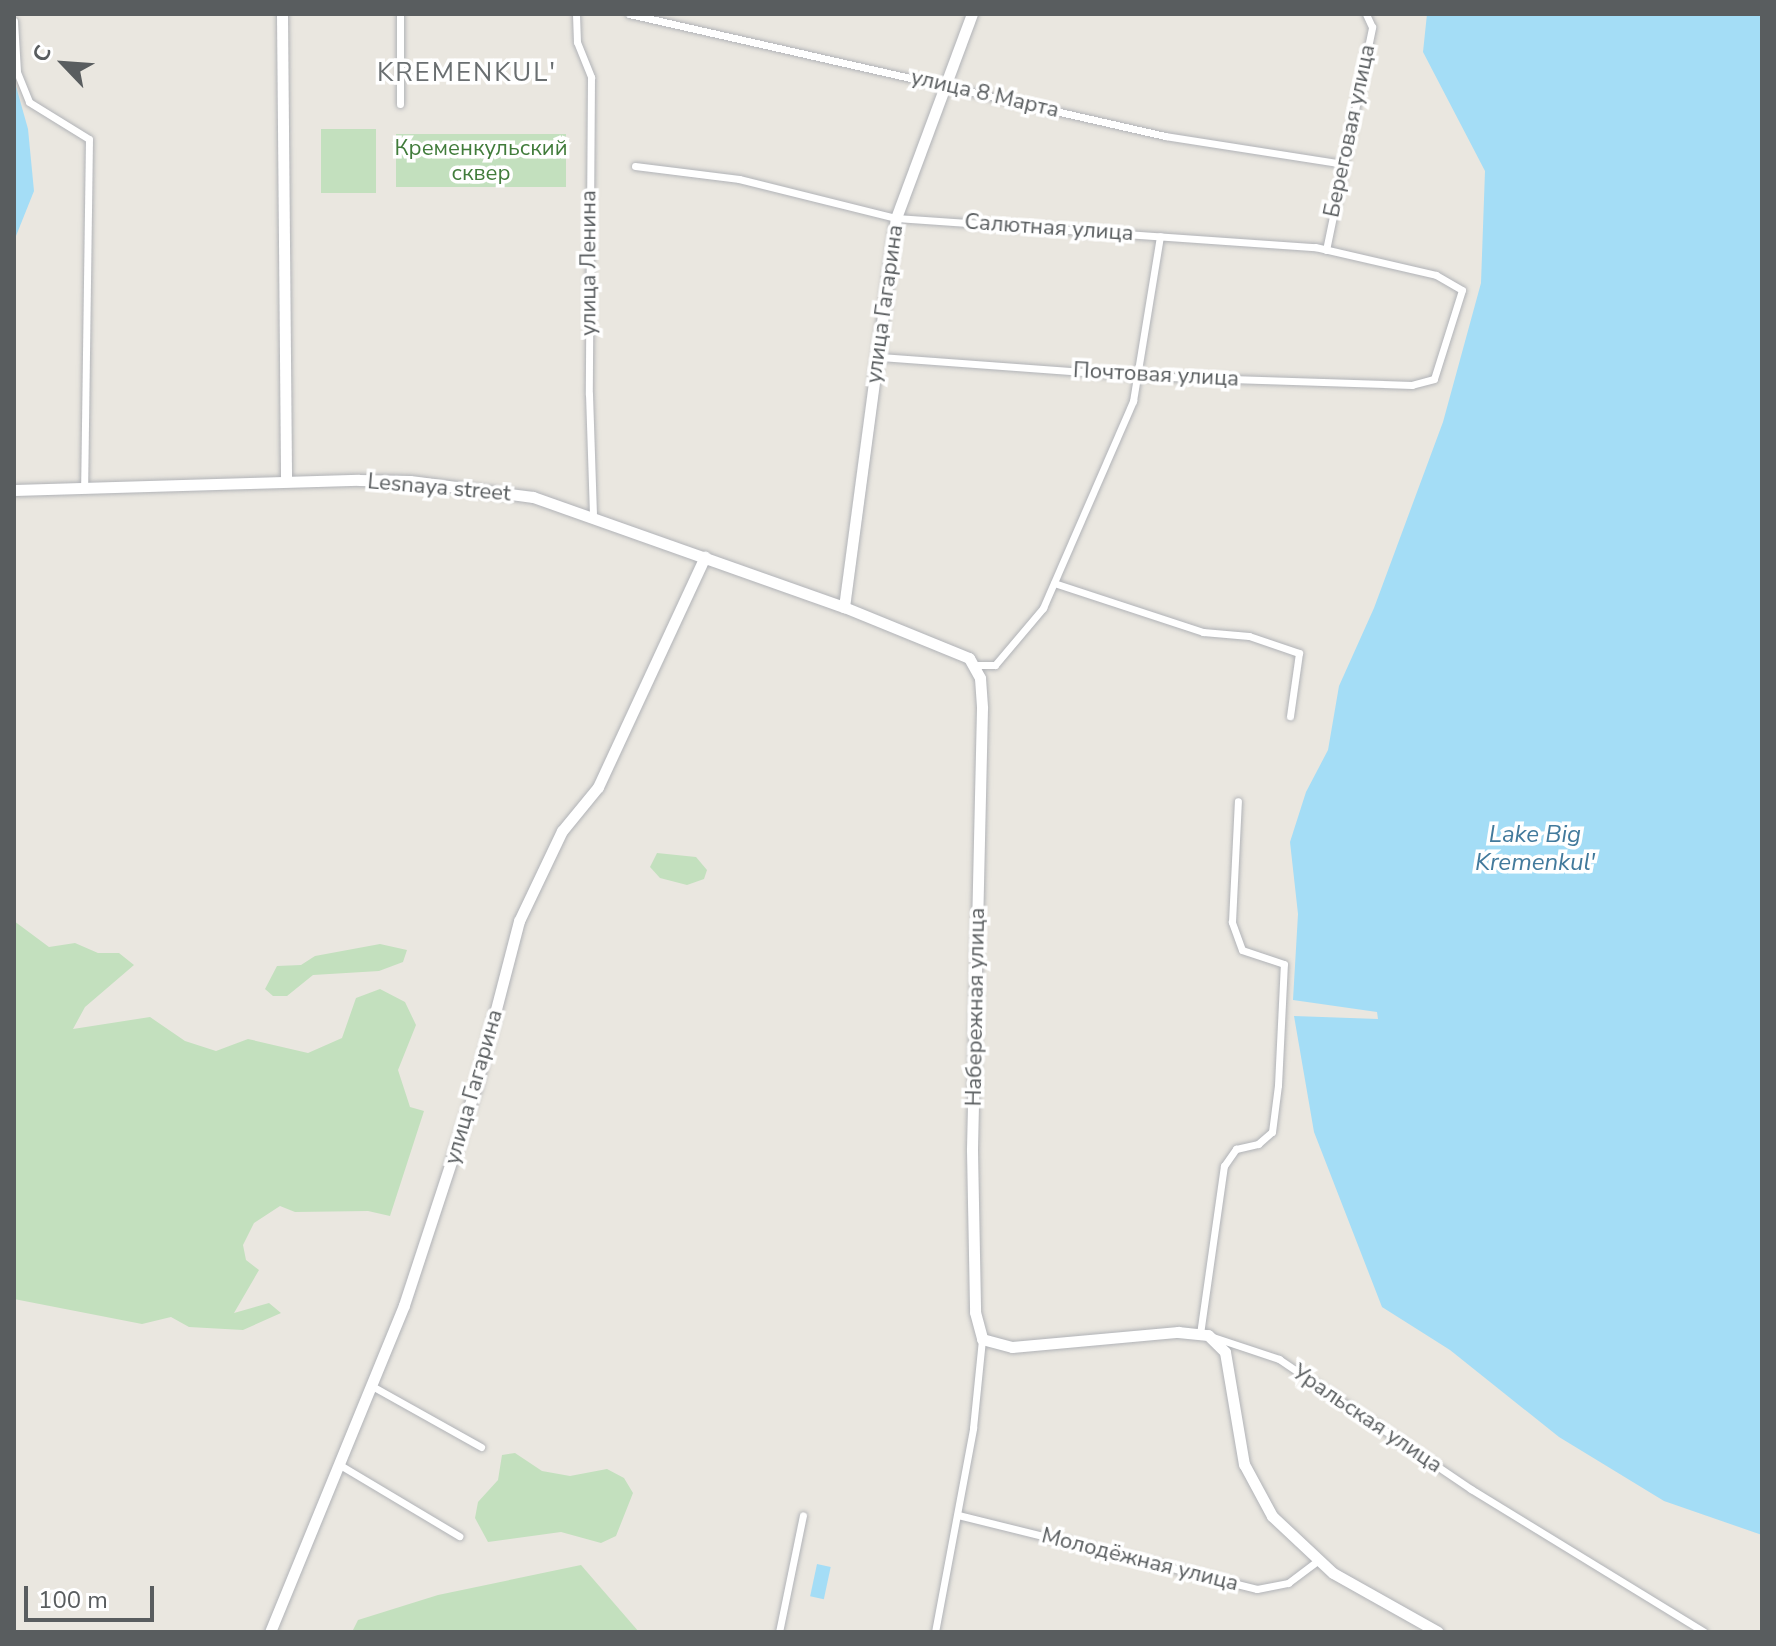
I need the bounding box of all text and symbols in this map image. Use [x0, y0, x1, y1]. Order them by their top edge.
north arrow [24, 24, 104, 104]
text: С [25, 41, 59, 67]
street label: Береговая улица [1319, 42, 1381, 220]
district label: KREMENKUL' [377, 57, 557, 89]
street label: улица 8 Марта [908, 64, 1062, 124]
park label: Кременкульский сквер [395, 135, 567, 186]
street label: улица Ленина [576, 190, 602, 336]
street label: Салютная улица [964, 209, 1134, 247]
street label: улица Гагарина [861, 223, 909, 385]
street label: Почтовая улица [1072, 357, 1240, 393]
street label: Lesnaya street [366, 469, 512, 507]
water label: Lake Big Kremenkul' [1475, 821, 1595, 877]
street label: Набережная улица [961, 907, 991, 1107]
street label: улица Гагарина [439, 1007, 509, 1167]
street label: Уральская улица [1287, 1359, 1447, 1479]
street label: Молодёжная улица [1039, 1523, 1241, 1597]
scale bar [28, 1570, 158, 1620]
text: 100 m [38, 1584, 108, 1616]

